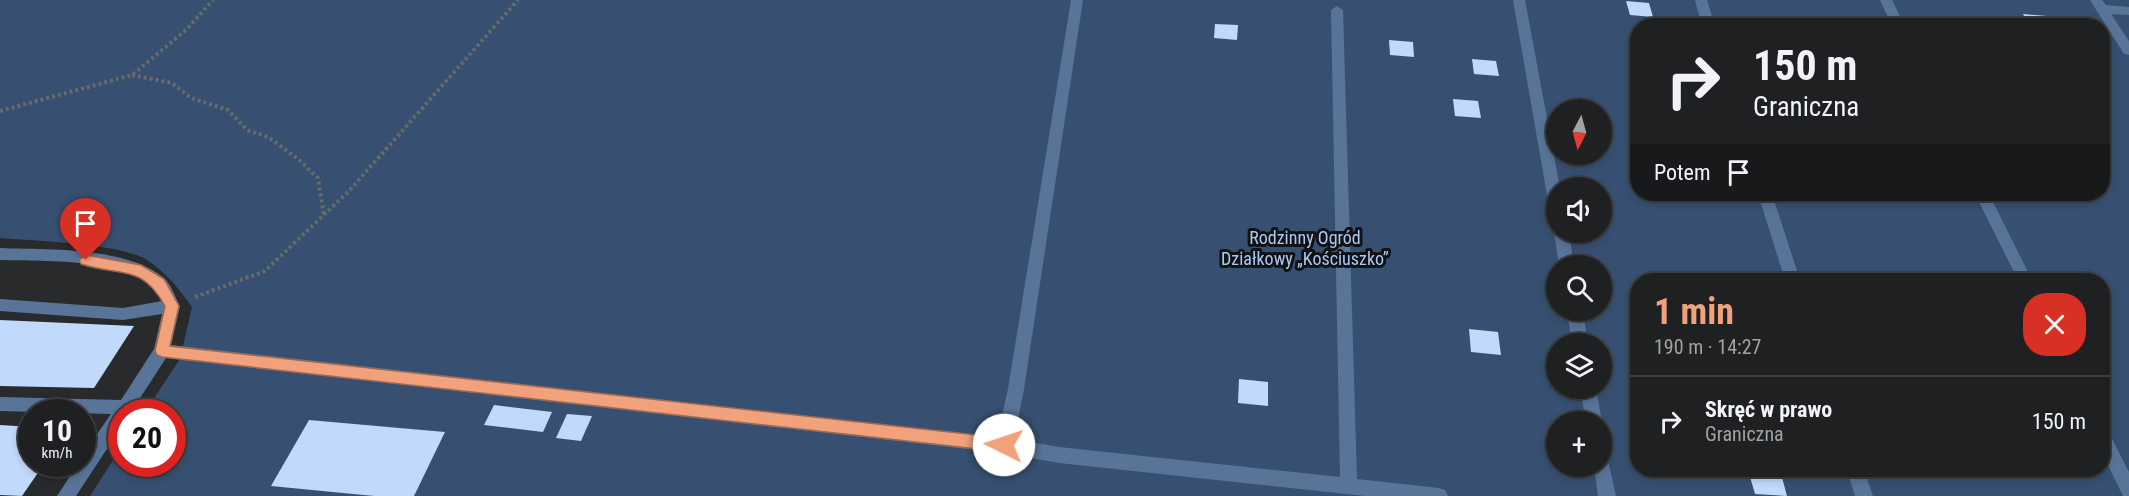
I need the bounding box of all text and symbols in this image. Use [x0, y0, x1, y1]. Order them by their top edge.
text: 150 m [1753, 41, 1858, 90]
icon: right [1654, 42, 1732, 120]
text: Graniczna [1753, 91, 1859, 123]
north arrow [1546, 99, 1612, 165]
map controls [1546, 99, 1612, 477]
icon: arrive [1722, 156, 1755, 189]
text: Potem [1654, 160, 1710, 185]
button: sound [1546, 177, 1612, 243]
pin [60, 198, 111, 260]
icon: arrive [69, 207, 102, 240]
park label: Rodzinny Ogród Działkowy „Kościuszko” [1221, 227, 1389, 269]
button: search [1546, 255, 1612, 321]
text: 1 min [1654, 291, 1734, 333]
button: close [2023, 293, 2086, 356]
button: layers [1546, 333, 1612, 399]
text: 190 m · 14:27 [1654, 335, 1761, 359]
text: Skręć w prawo [1705, 397, 1832, 422]
speed limit sign: 20 [108, 399, 186, 477]
icon: right [1654, 405, 1687, 438]
text: 150 m [2032, 409, 2086, 434]
button: + [1546, 411, 1612, 477]
text: 10 [42, 413, 72, 448]
position arrow [972, 413, 1036, 477]
text: Graniczna [1705, 422, 1784, 446]
text: km/h [42, 444, 72, 462]

